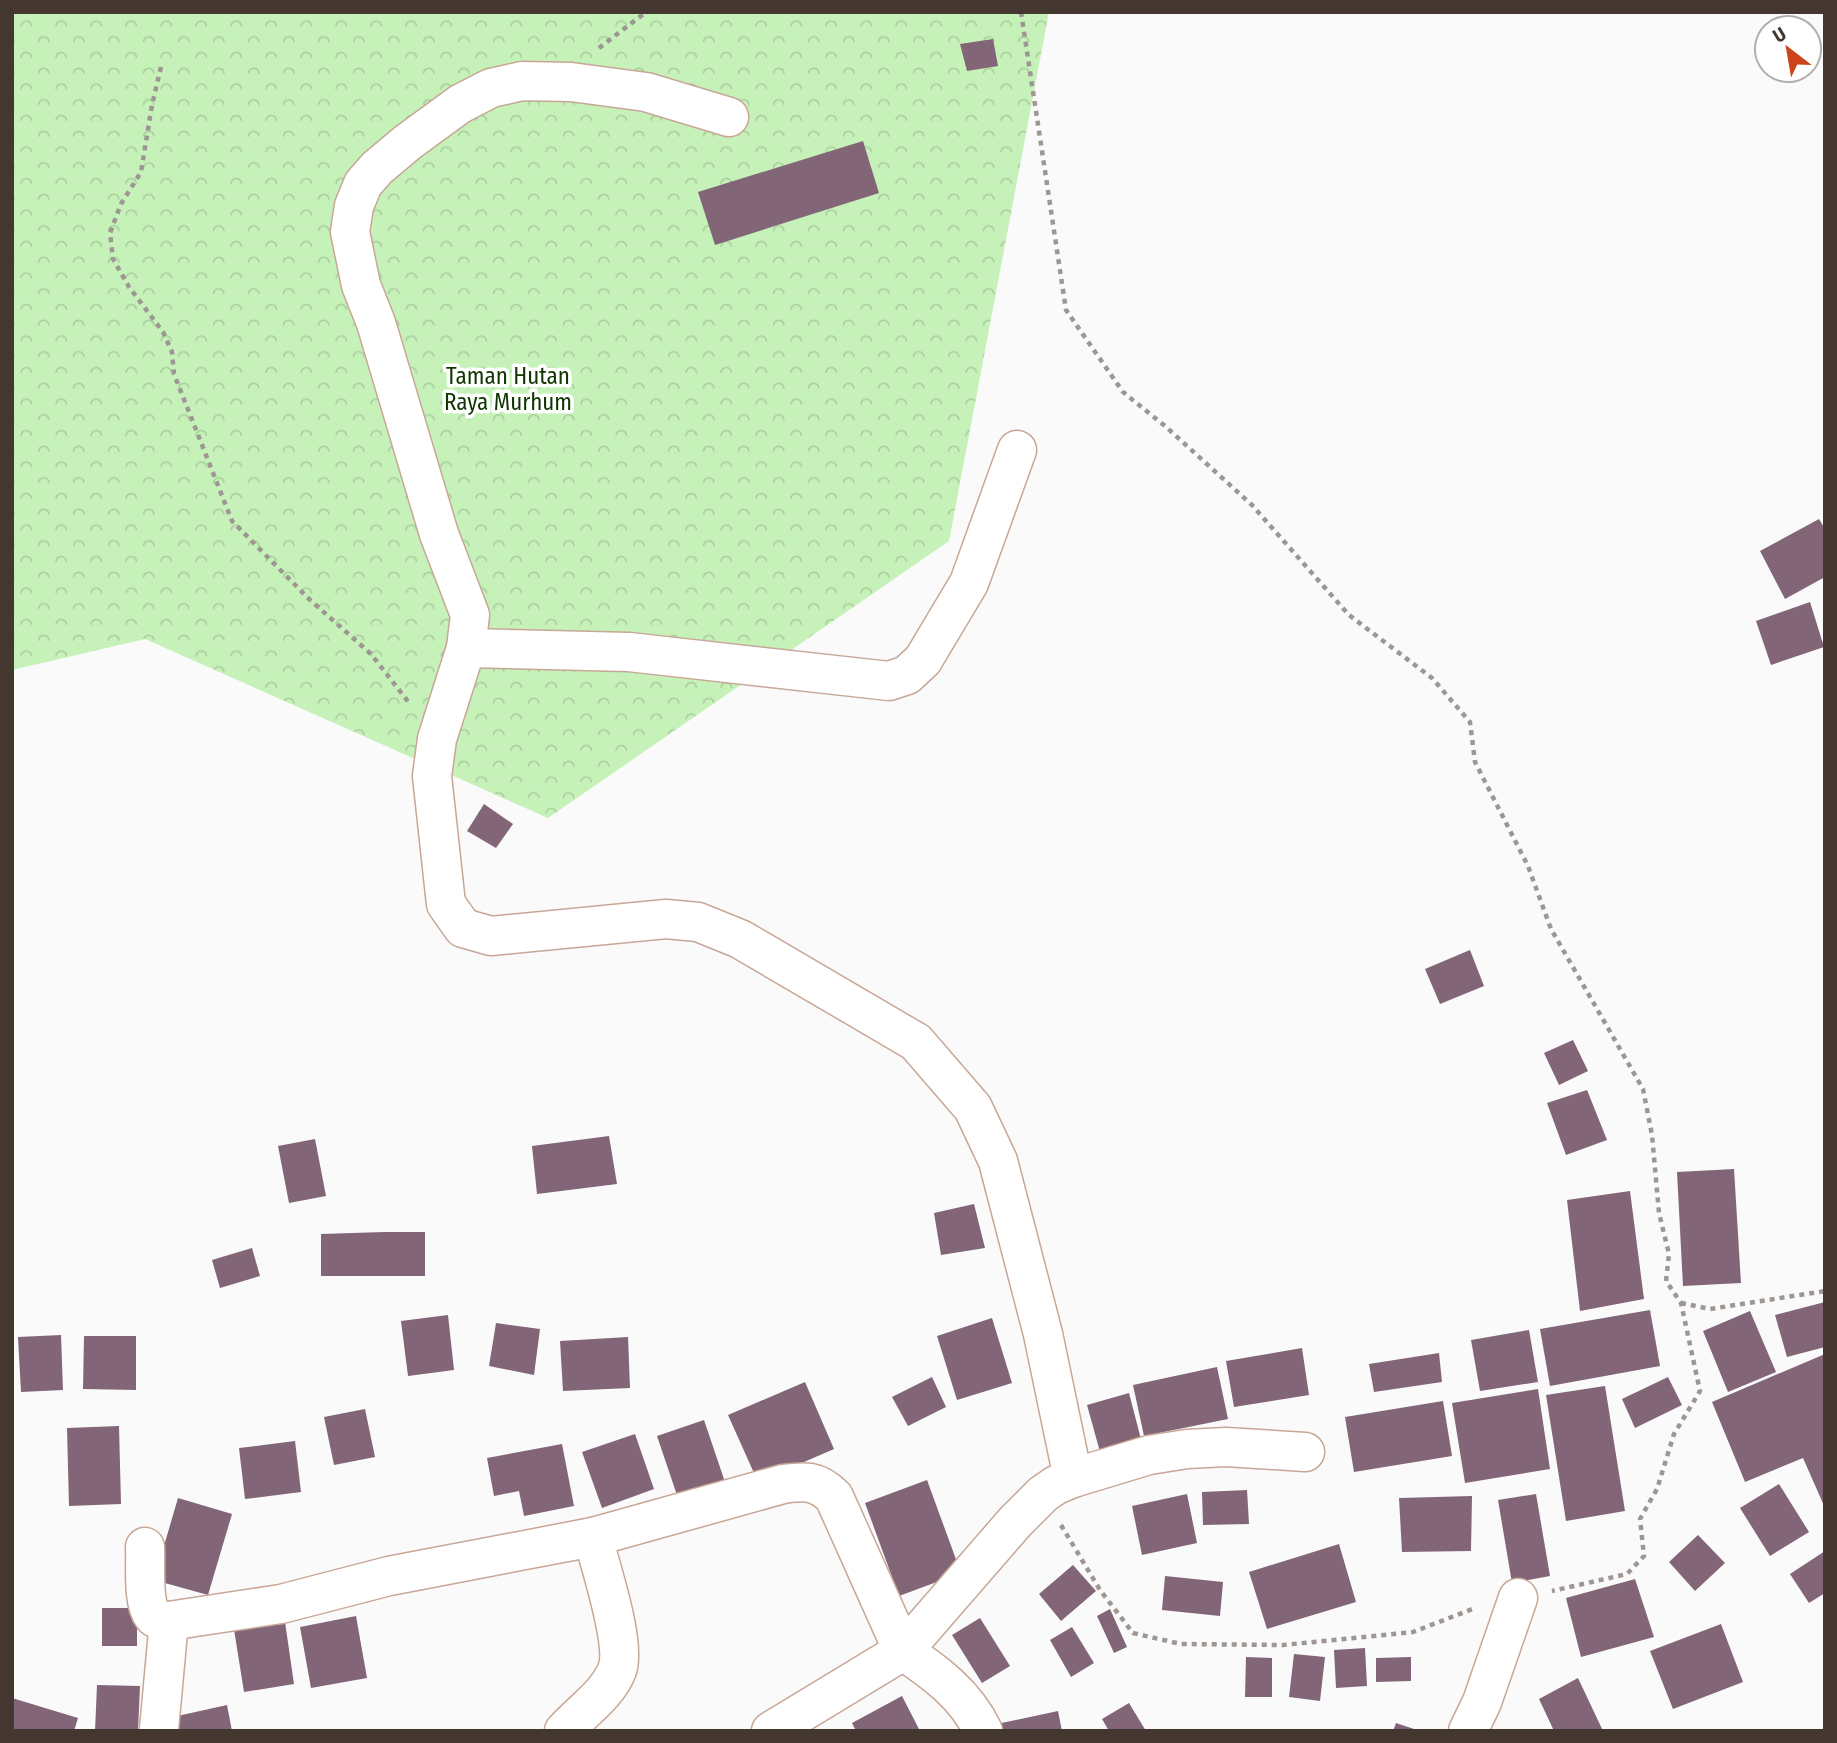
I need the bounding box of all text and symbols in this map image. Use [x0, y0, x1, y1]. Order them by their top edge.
north arrow [1753, 14, 1823, 84]
text: U [1769, 22, 1790, 48]
park label: Taman Hutan Raya Murhum [444, 362, 572, 416]

